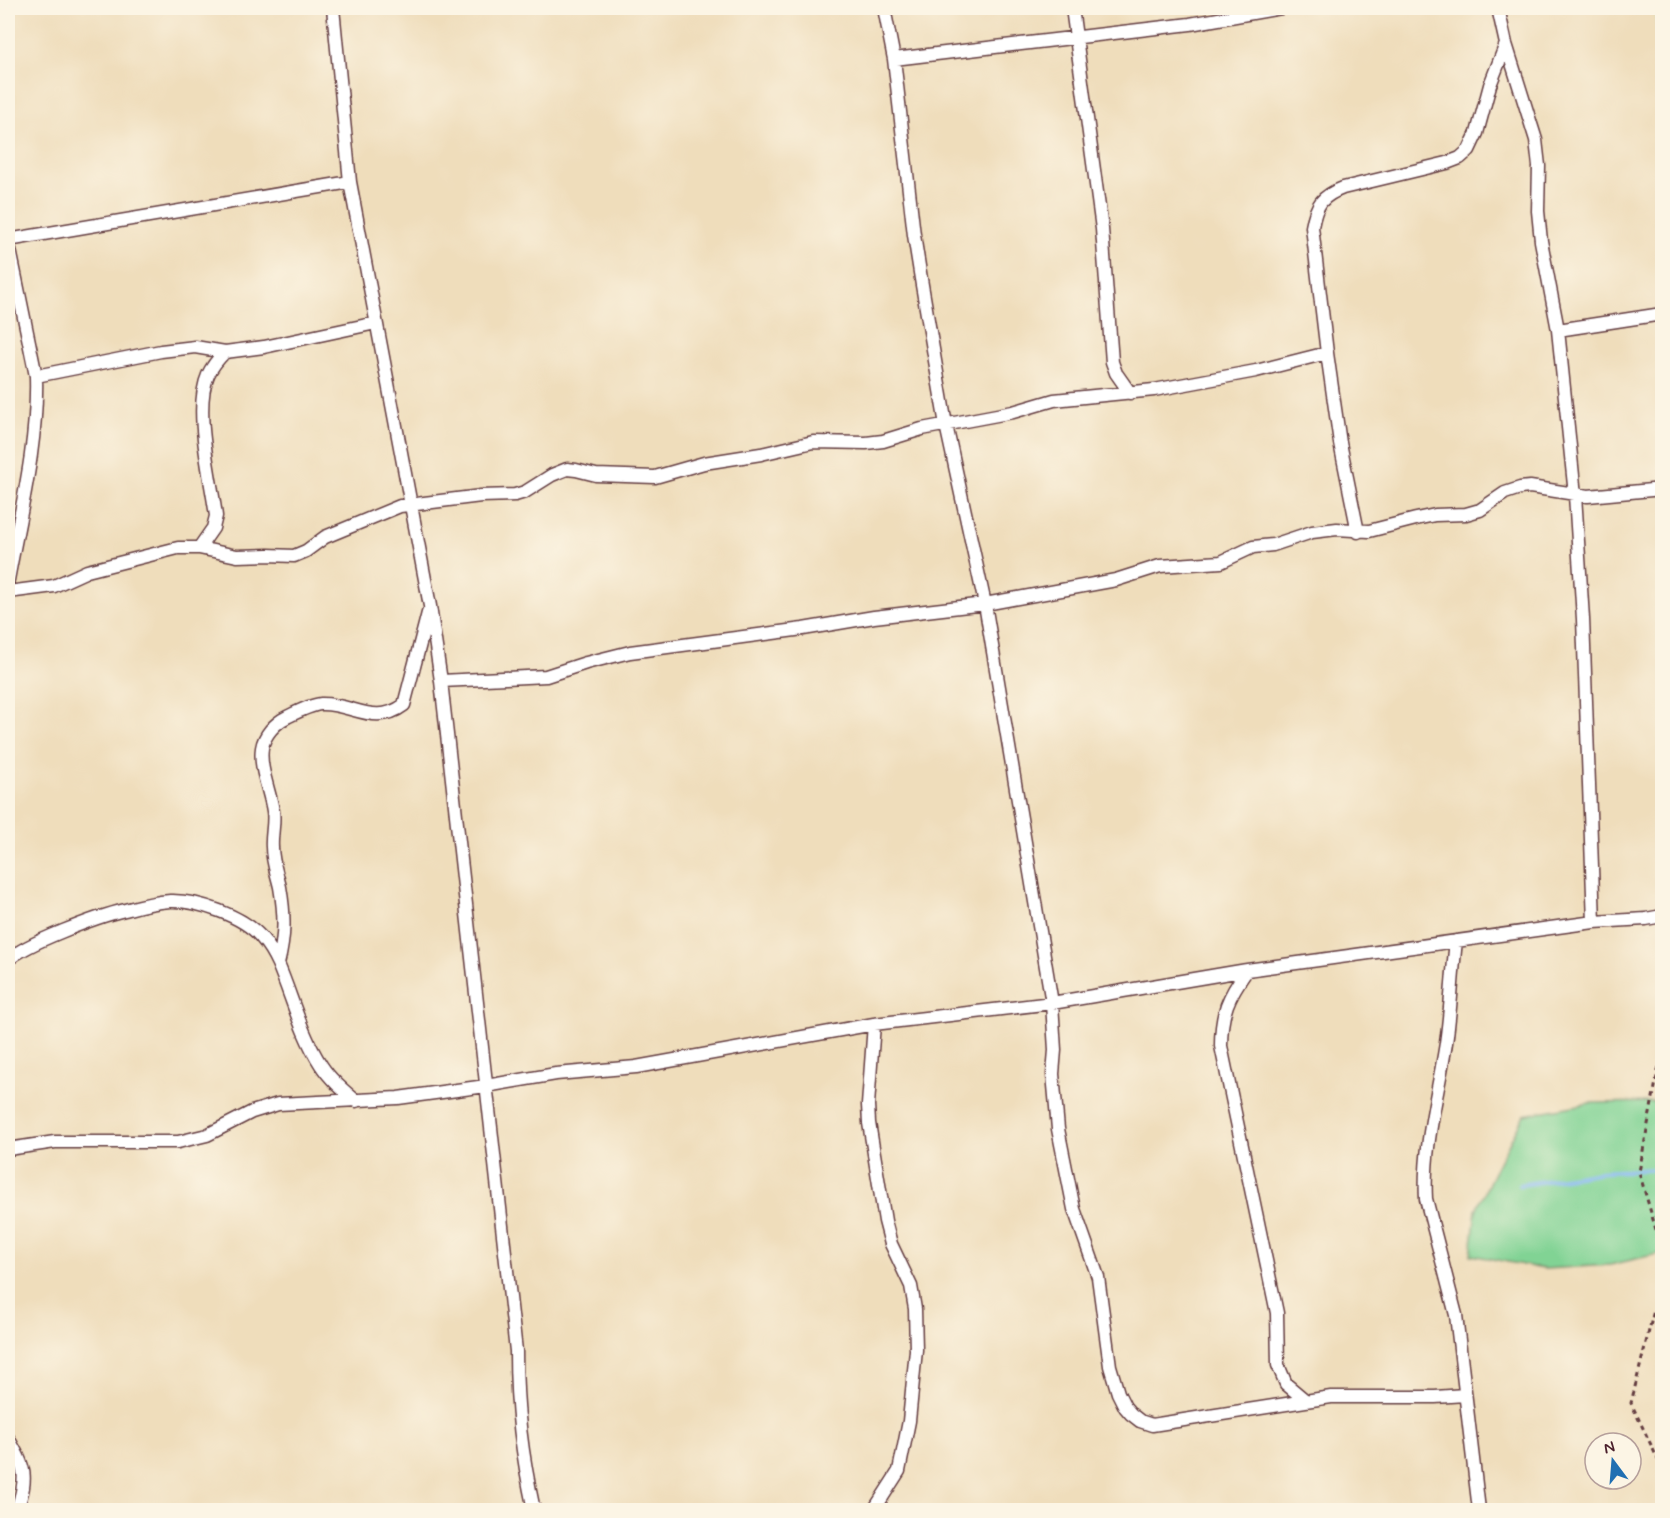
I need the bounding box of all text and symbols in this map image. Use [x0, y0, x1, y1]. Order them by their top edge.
north arrow [1583, 1431, 1643, 1491]
text: N [1601, 1436, 1617, 1460]

